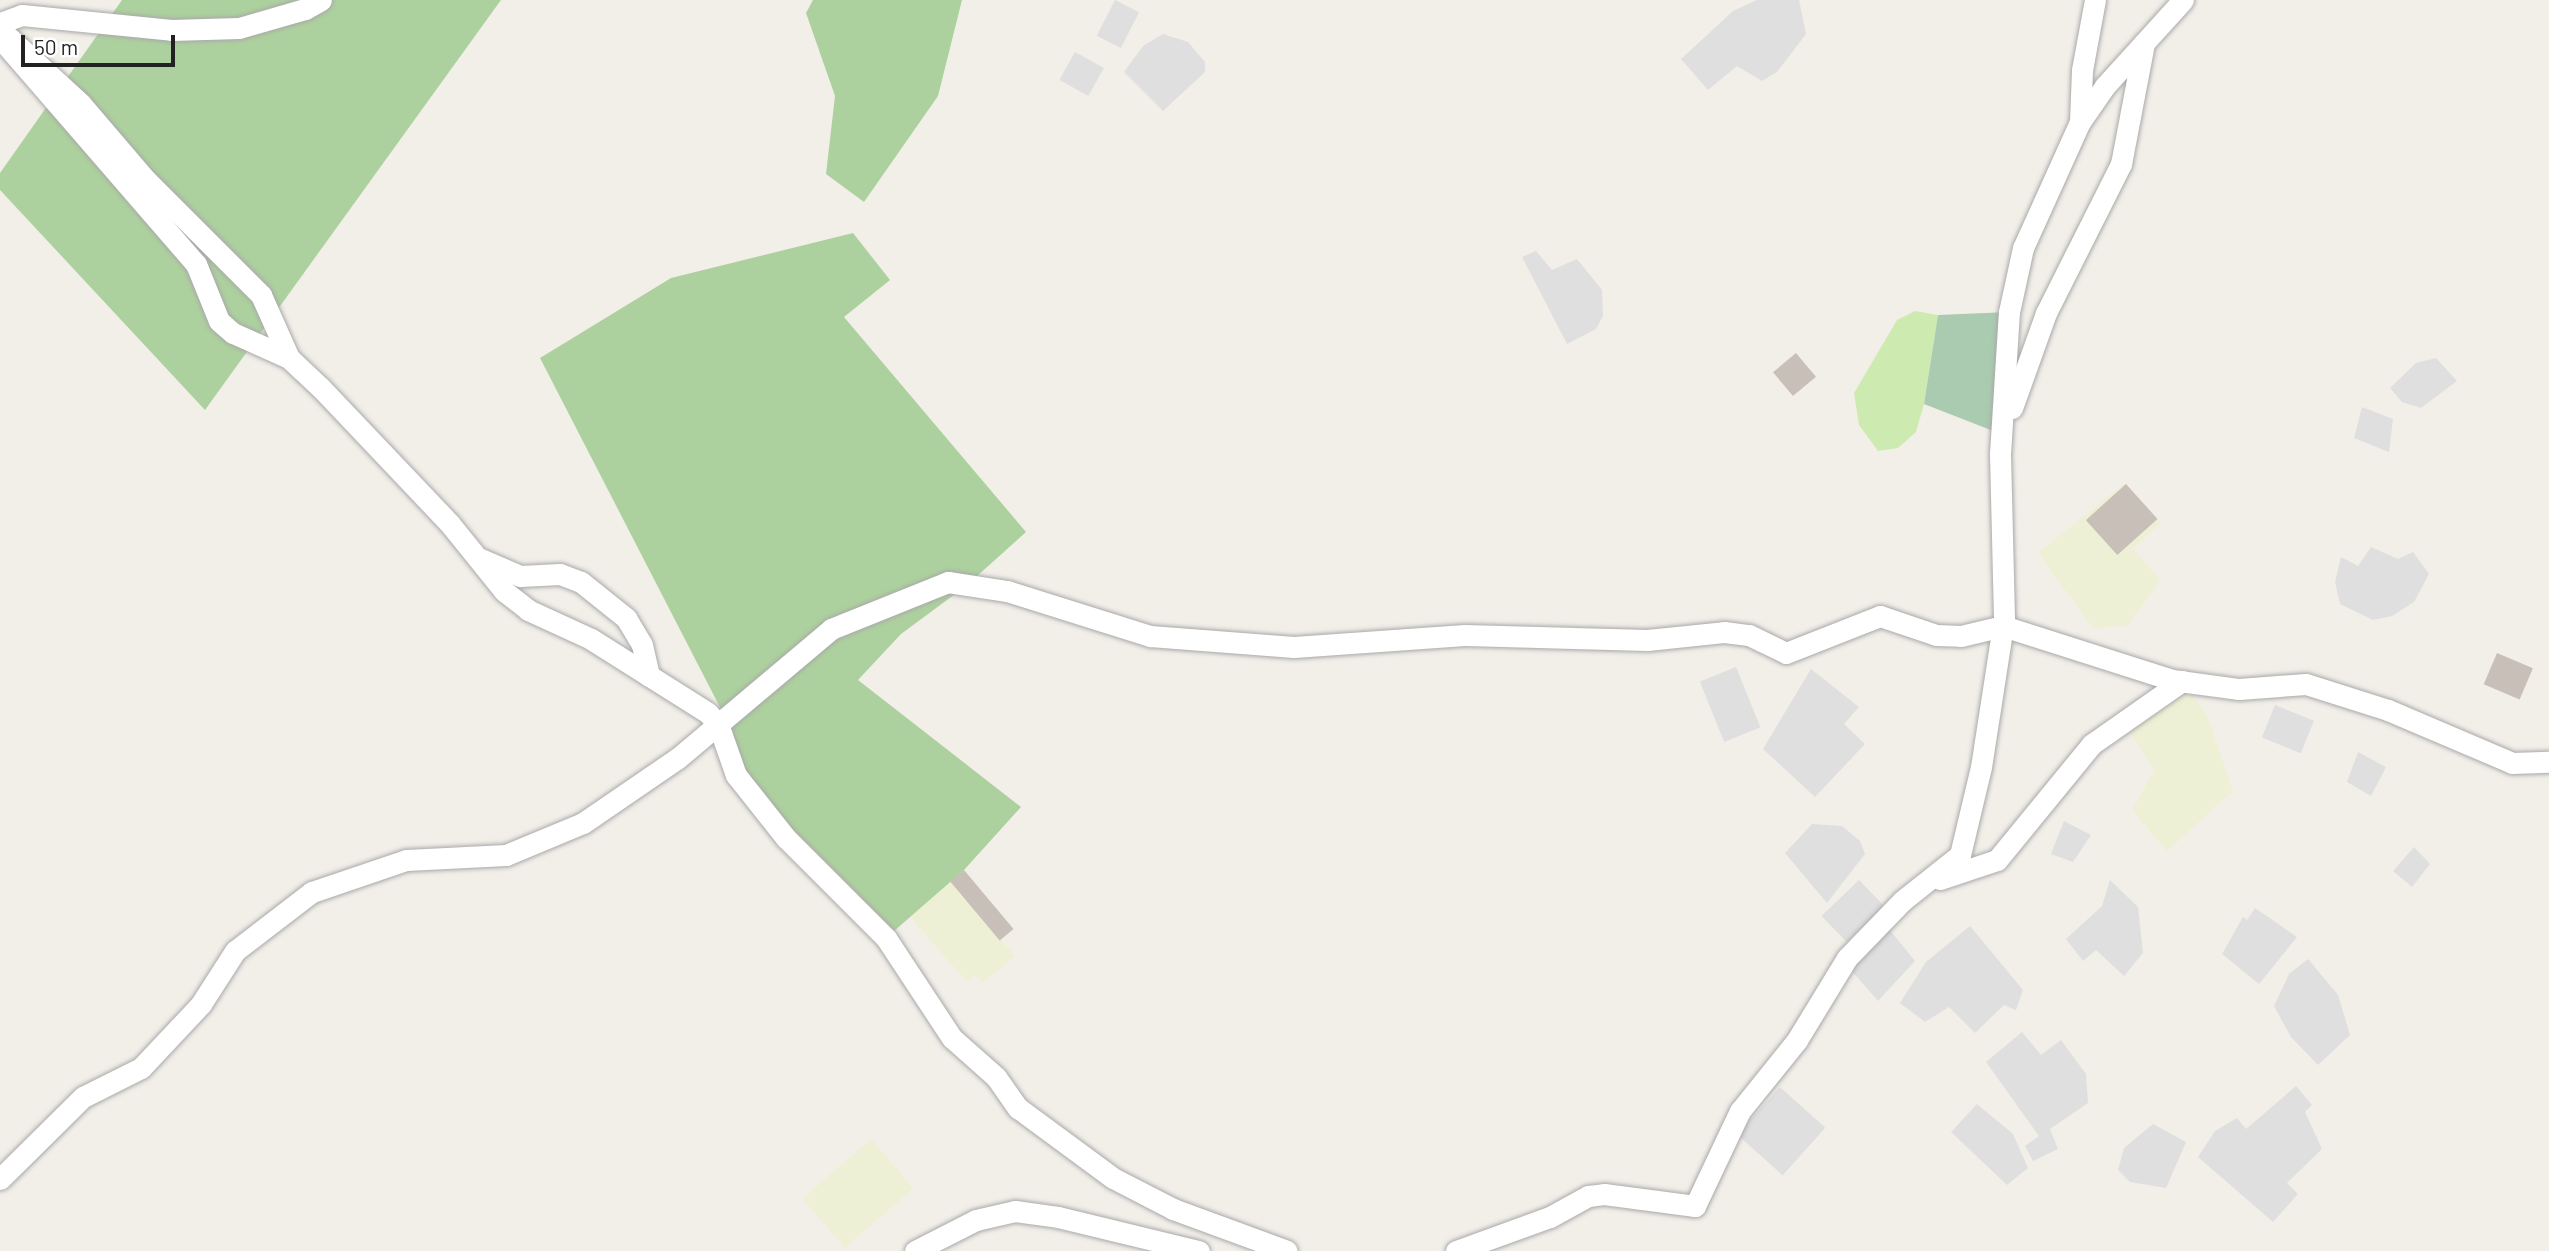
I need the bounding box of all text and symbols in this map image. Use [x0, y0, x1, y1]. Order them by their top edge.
scale bar [24, 21, 178, 65]
text: 50 m [34, 34, 78, 59]

